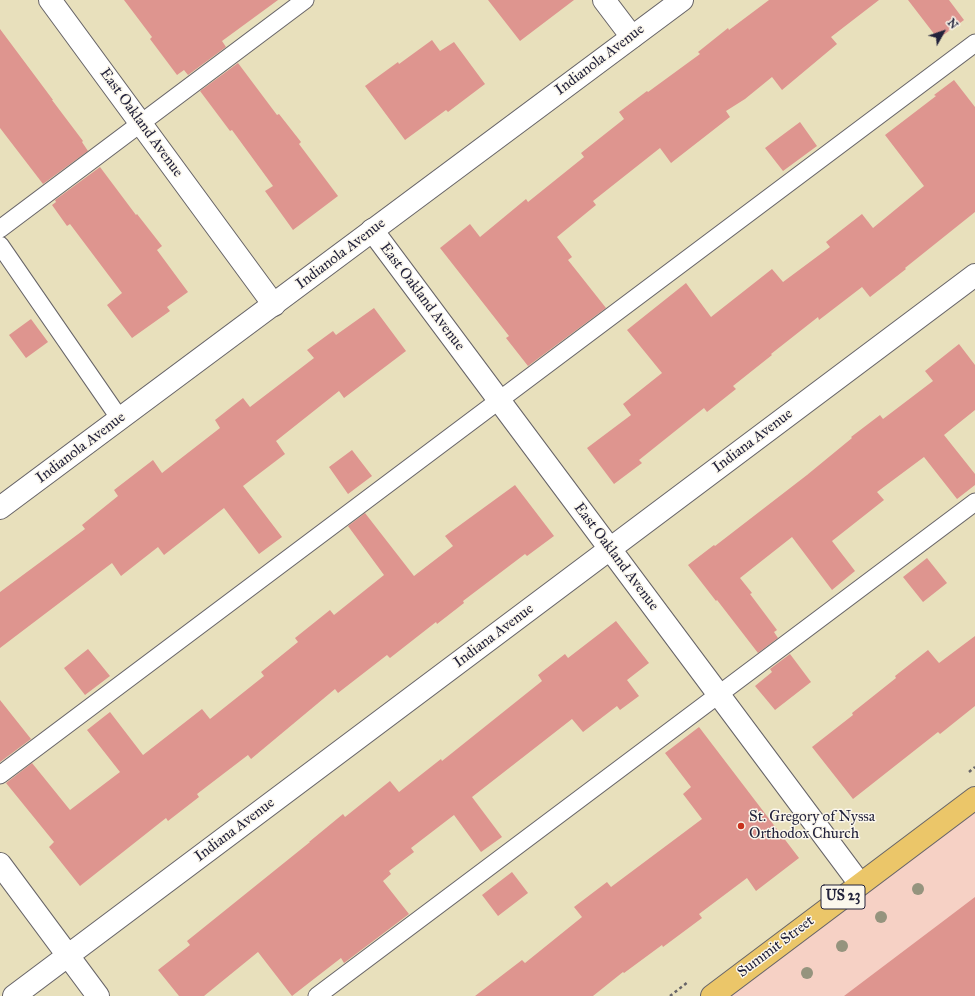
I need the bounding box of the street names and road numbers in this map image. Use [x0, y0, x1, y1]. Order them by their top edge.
street label: Indianola Avenue [552, 21, 648, 99]
street label: East Oakland Avenue [95, 65, 187, 181]
street label: Indianola Avenue [293, 215, 389, 293]
street label: East Oakland Avenue [376, 240, 468, 354]
street label: Indiana Avenue [710, 405, 796, 477]
street label: Indianola Avenue [33, 409, 129, 487]
street label: East Oakland Avenue [570, 500, 662, 614]
street label: Indiana Avenue [451, 600, 537, 672]
street label: Indiana Avenue [192, 794, 278, 866]
road number: US 23 [821, 885, 865, 909]
street label: Summit Street [734, 912, 818, 982]

